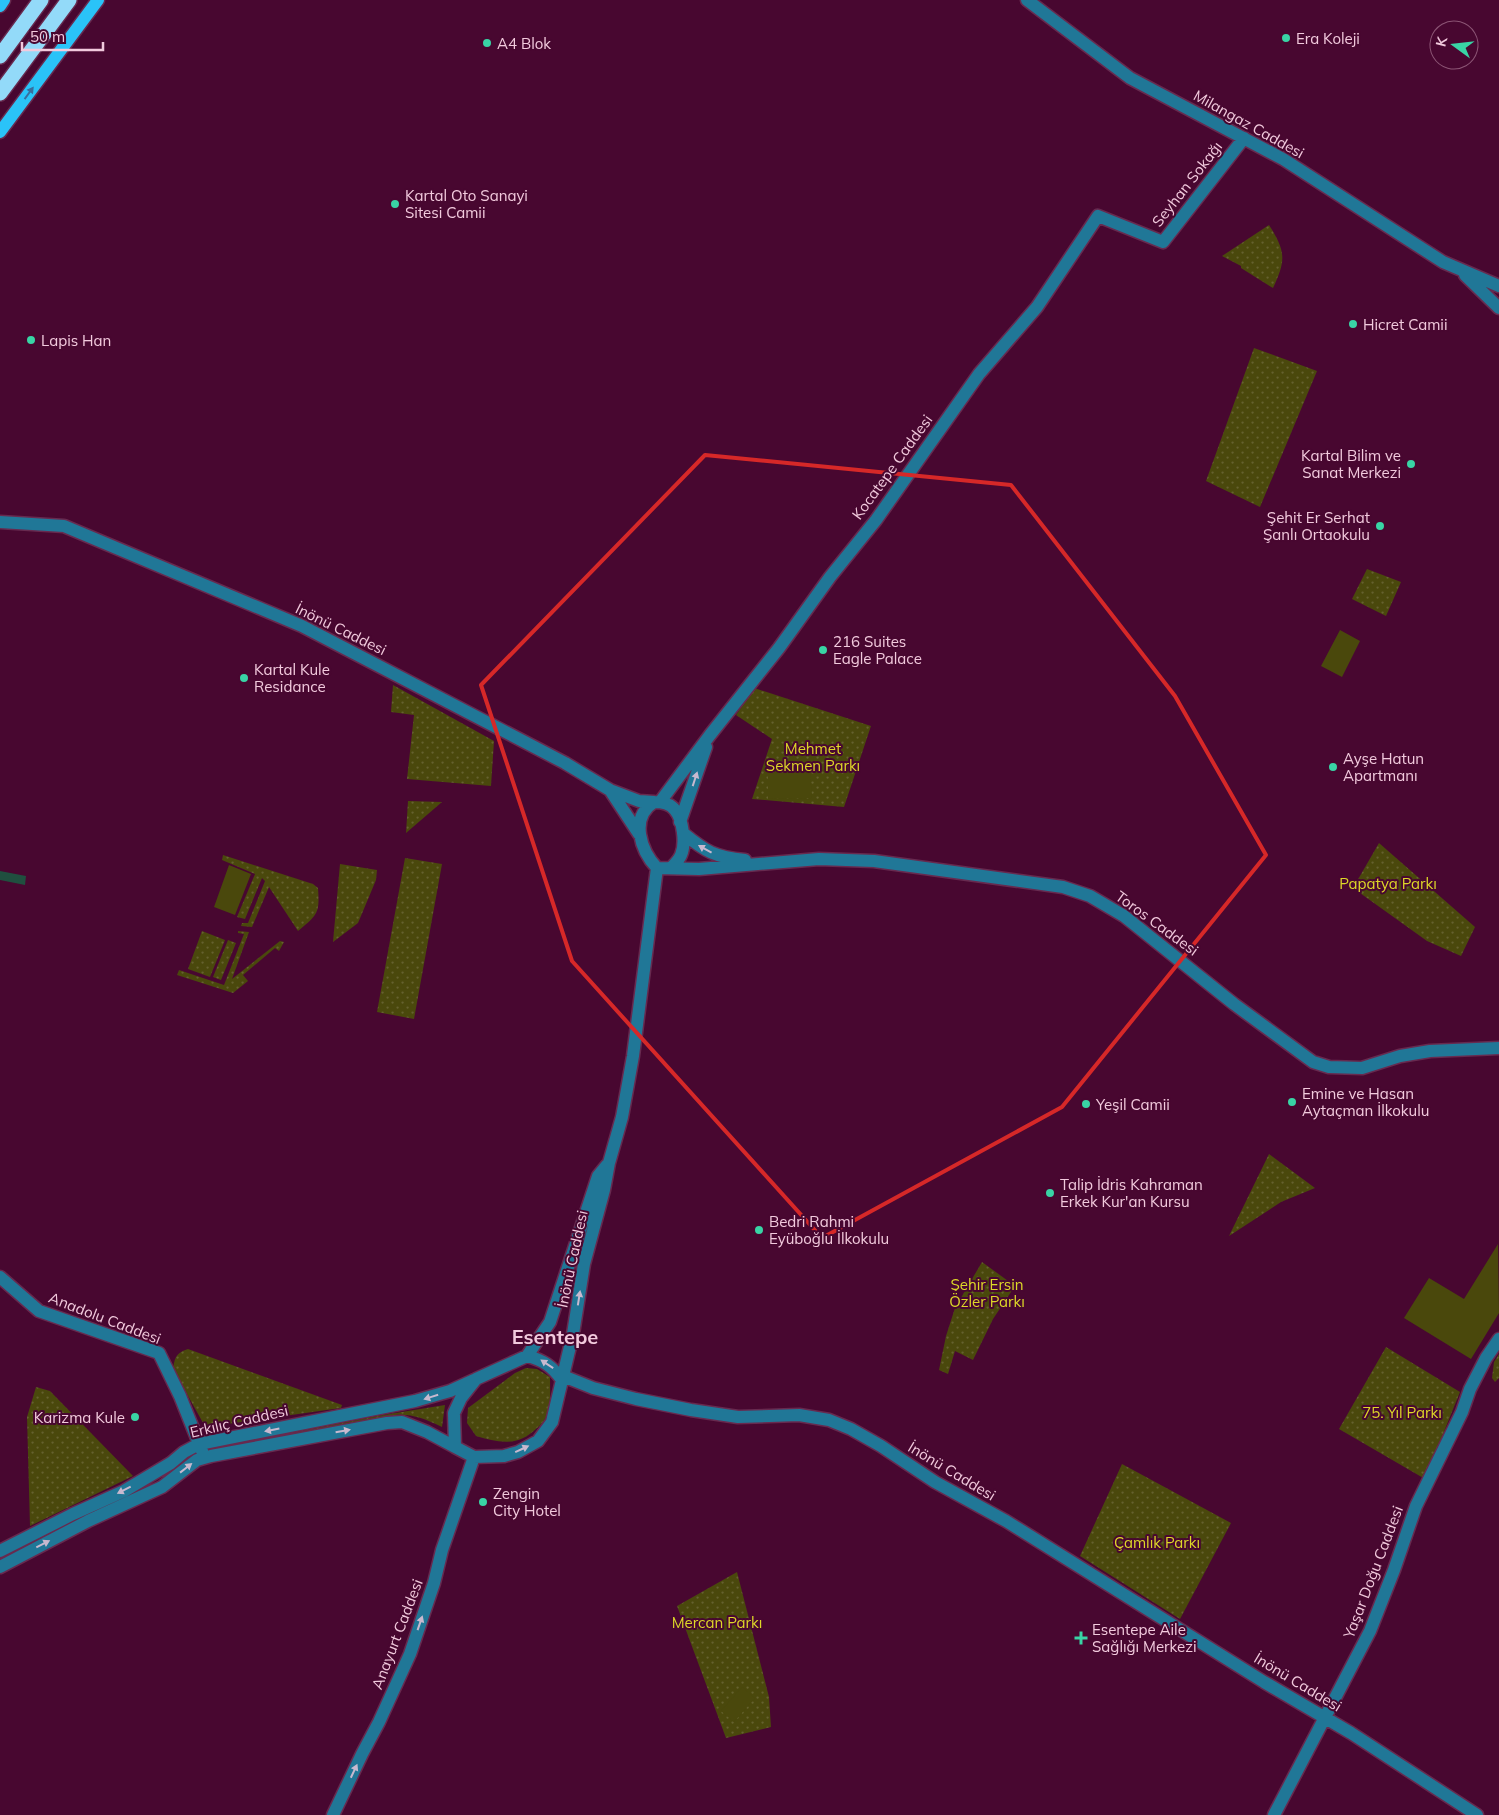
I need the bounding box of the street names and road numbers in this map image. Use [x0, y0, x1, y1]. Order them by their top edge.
street label: Milangaz Caddesi [1190, 86, 1308, 162]
street label: Seyhan Sokağı [1148, 138, 1226, 230]
street label: Kocatepe Caddesi [848, 411, 936, 523]
street label: İnönü Caddesi [292, 599, 390, 659]
street label: Toros Caddesi [1112, 887, 1202, 959]
street label: İnönü Caddesi [552, 1209, 592, 1309]
street label: Anadolu Caddesi [46, 1288, 164, 1348]
street label: Erkılıç Caddesi [188, 1400, 290, 1442]
street label: İnönü Caddesi [905, 1437, 999, 1505]
street label: Yaşar Doğu Caddesi [1339, 1503, 1407, 1642]
street label: Anayurt Caddesi [367, 1576, 427, 1692]
street label: İnönü Caddesi [1251, 1648, 1345, 1716]

